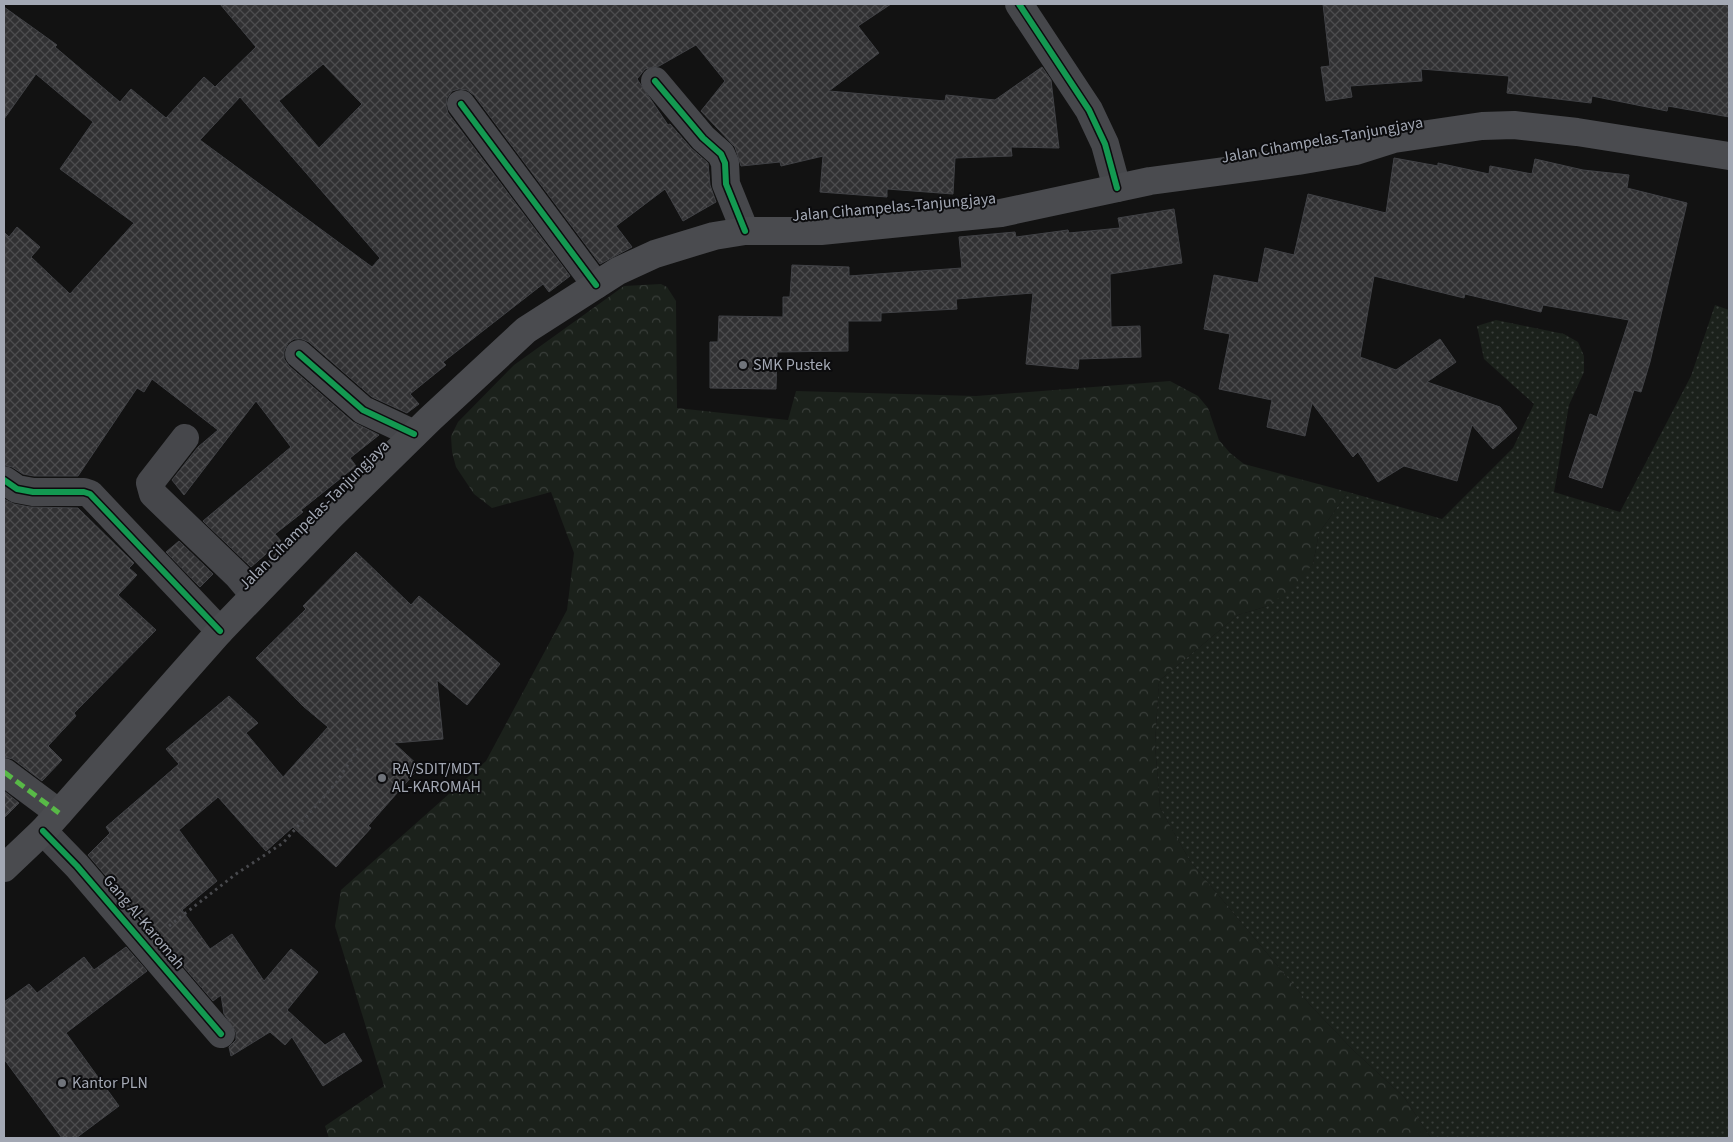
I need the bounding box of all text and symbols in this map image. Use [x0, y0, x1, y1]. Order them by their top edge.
street label: Jalan Cihampelas-Tanjungjaya [1219, 111, 1425, 169]
street label: Jalan Cihampelas-Tanjungjaya [791, 187, 997, 227]
place label: SMK Pustek [753, 354, 831, 376]
marker: SMK Pustek [737, 359, 749, 371]
street label: Jalan Cihampelas-Tanjungjaya [234, 435, 394, 595]
place label: RA/SDIT/MDT AL-KAROMAH [392, 758, 481, 798]
marker: RA/SDIT/MDT AL-KAROMAH [376, 772, 388, 784]
street label: Gang Al-Karomah [98, 870, 190, 974]
place label: Kantor PLN [72, 1072, 148, 1094]
marker: Kantor PLN [56, 1077, 68, 1089]

